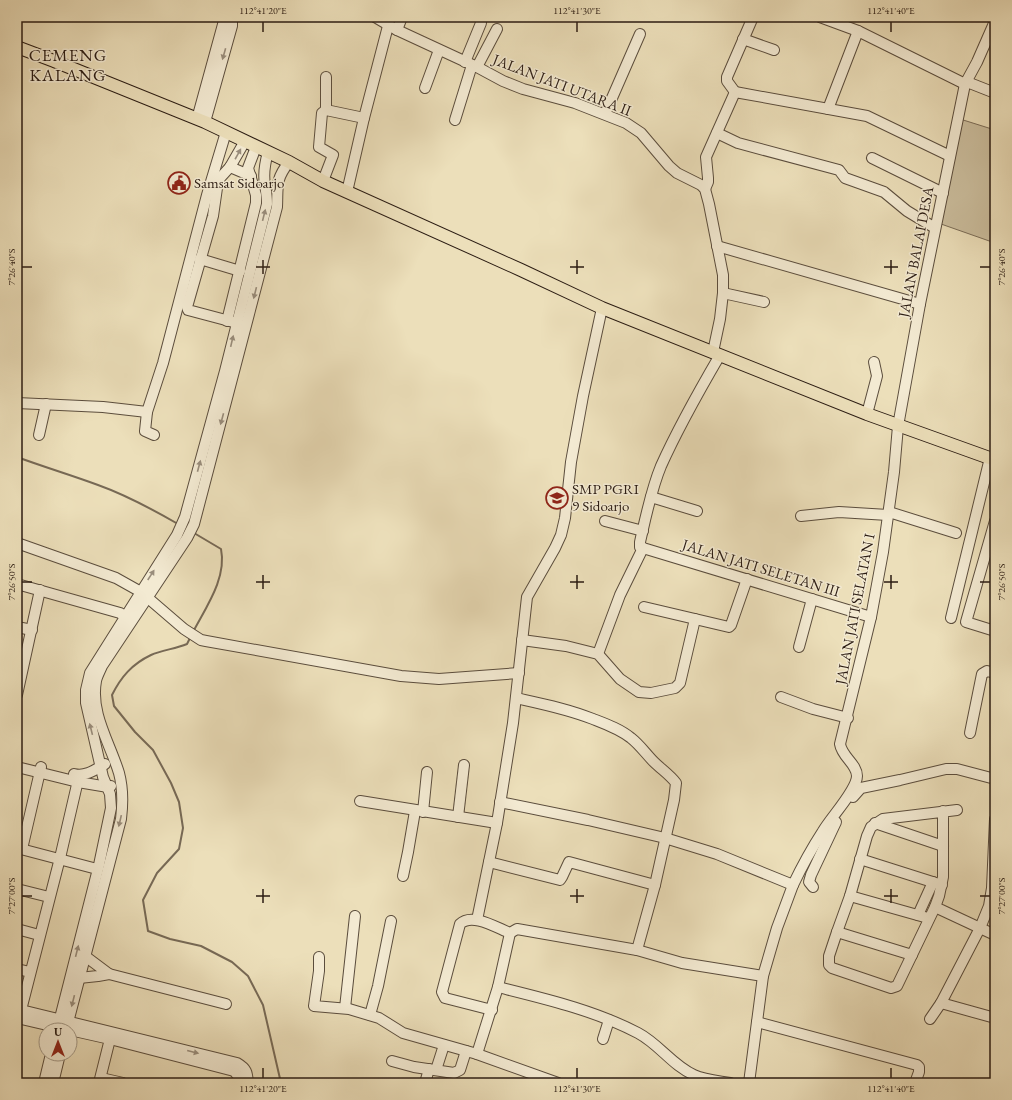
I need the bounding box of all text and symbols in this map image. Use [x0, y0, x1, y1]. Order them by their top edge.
text: 112°41'20"E [239, 4, 287, 17]
text: 112°41'30"E [553, 4, 601, 17]
text: 112°41'40"E [867, 4, 915, 17]
district label: CEMENG KALANG [29, 44, 107, 86]
one-way arrow [221, 49, 227, 61]
street label: JALAN JATI UTARA II [488, 49, 634, 120]
one-way arrow [234, 148, 241, 160]
public building icon: Samsat Sidoarjo [166, 170, 192, 196]
place label: Samsat Sidoarjo [194, 173, 284, 192]
street label: JALAN BALAI DESA [893, 184, 938, 321]
one-way arrow [261, 209, 267, 221]
text: 7°26'40"S [5, 248, 18, 285]
text: 7°26'40"S [995, 248, 1008, 285]
one-way arrow [252, 287, 258, 299]
one-way arrow [230, 335, 236, 347]
one-way arrow [219, 413, 225, 425]
one-way arrow [196, 460, 202, 472]
place label: SMP PGRI 9 Sidoarjo [572, 479, 639, 515]
school or university icon: SMP PGRI 9 Sidoarjo [544, 485, 570, 511]
street label: JALAN JATI SELATAN I [830, 532, 879, 688]
street label: JALAN JATI SELETAN III [678, 534, 842, 601]
text: 7°26'50"S [5, 563, 18, 600]
text: 7°26'50"S [995, 563, 1008, 600]
one-way arrow [147, 570, 155, 580]
one-way arrow [88, 722, 94, 735]
one-way arrow [117, 815, 123, 827]
text: 7°27'00"S [5, 877, 18, 914]
text: 7°27'00"S [995, 877, 1008, 914]
one-way arrow [74, 945, 80, 958]
one-way arrow [70, 995, 76, 1007]
north arrow [38, 1022, 78, 1062]
text: U [54, 1025, 63, 1039]
one-way arrow [187, 1049, 199, 1055]
text: 112°41'20"E [239, 1082, 287, 1095]
text: 112°41'30"E [553, 1082, 601, 1095]
text: 112°41'40"E [867, 1082, 915, 1095]

